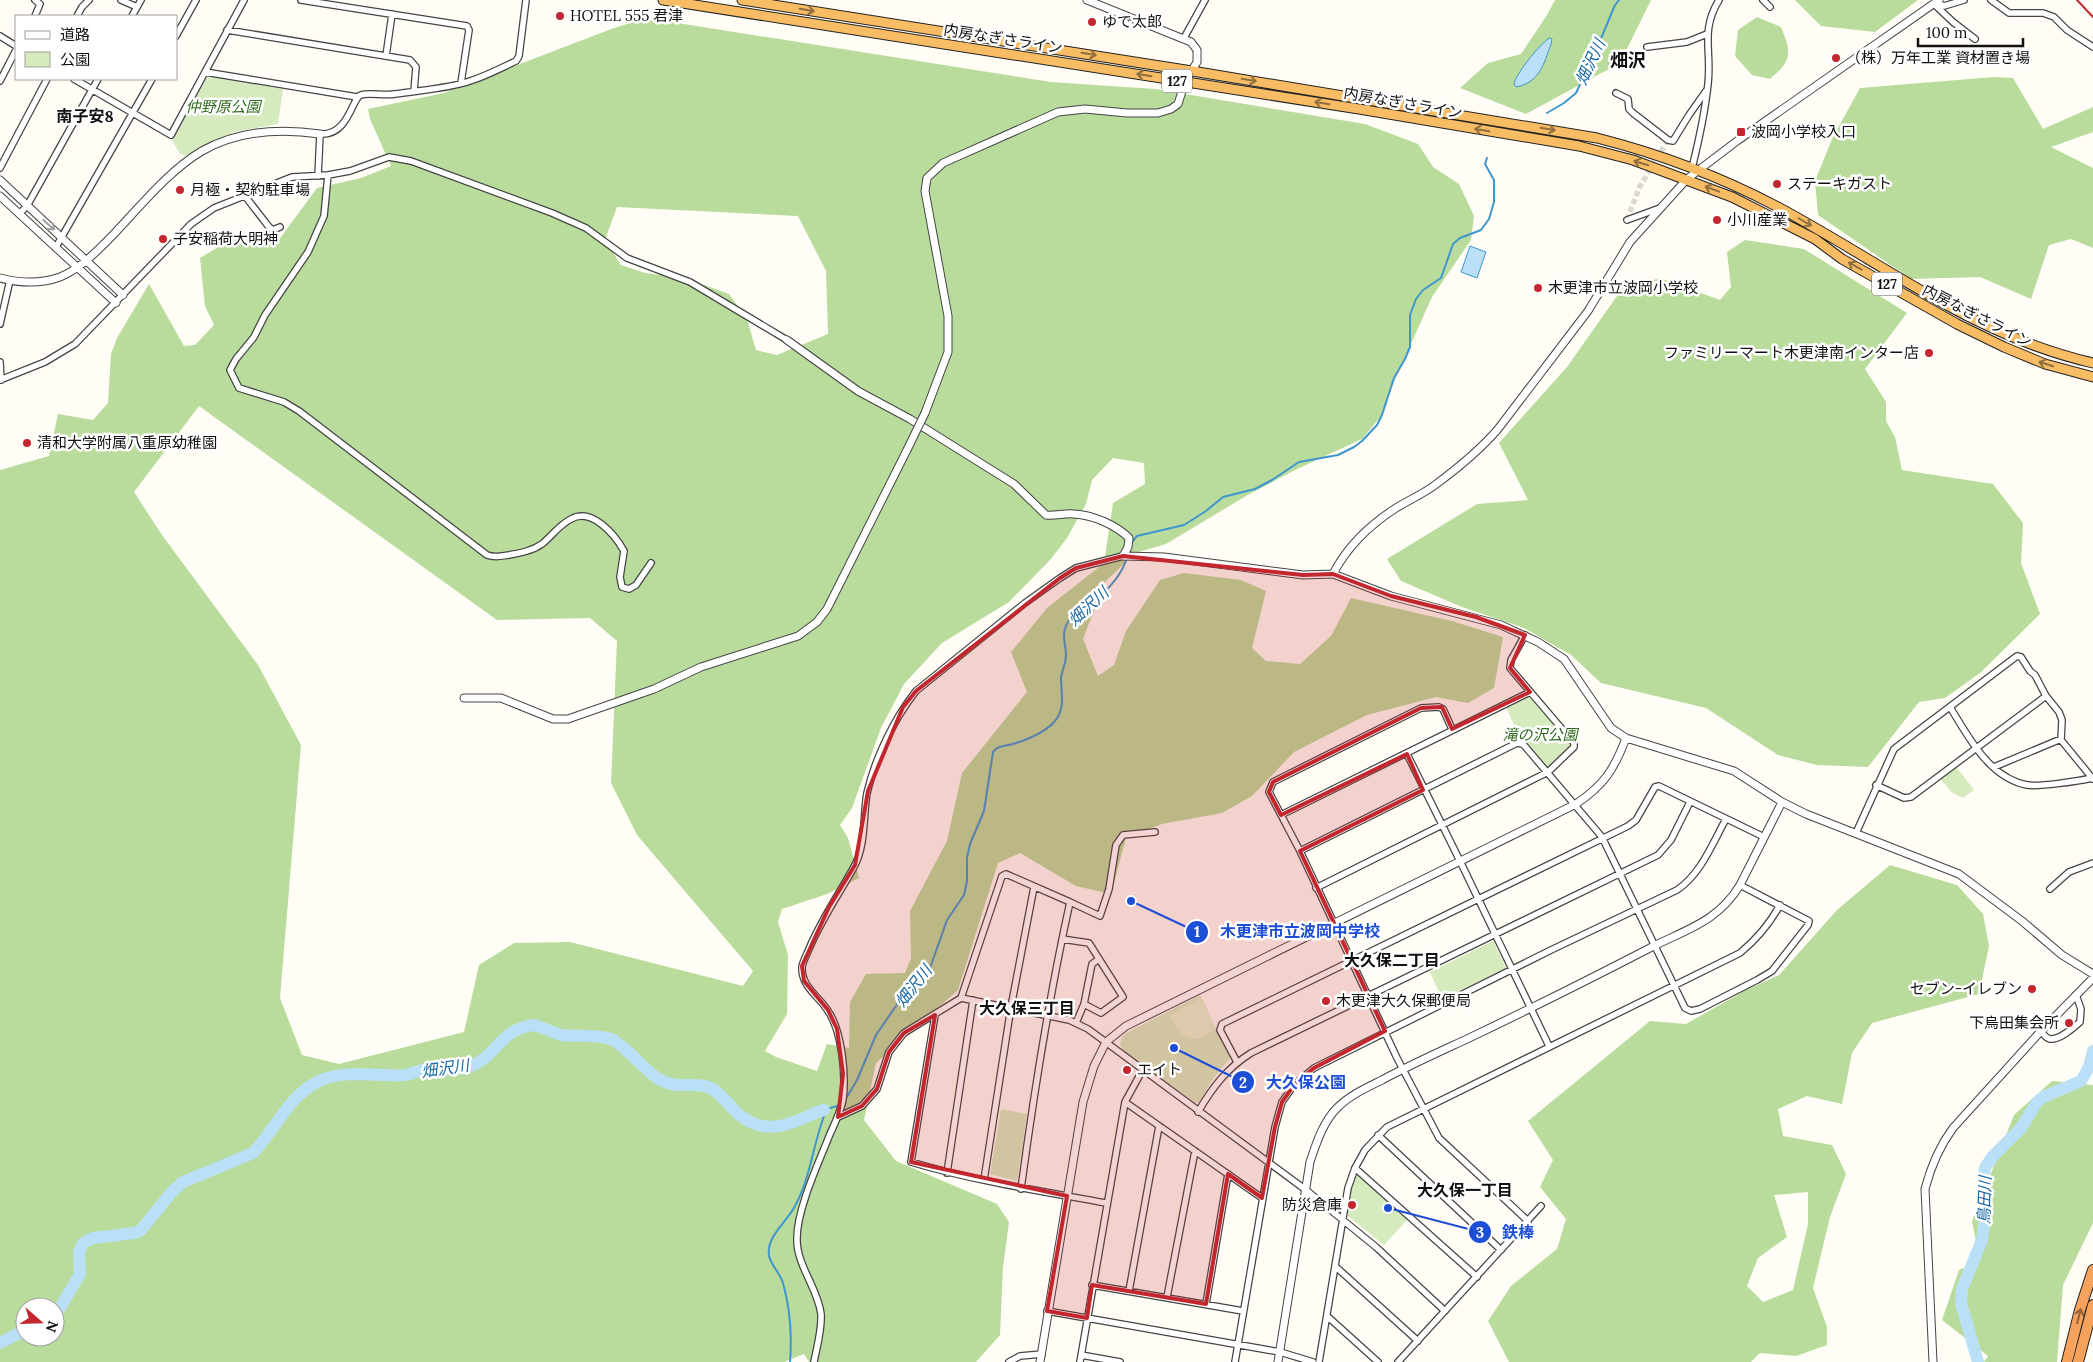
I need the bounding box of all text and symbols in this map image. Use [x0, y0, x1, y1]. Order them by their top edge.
place label: HOTEL 555 君津 [570, 6, 683, 25]
one-way arrow [799, 6, 815, 16]
marker: HOTEL 555 君津 [554, 10, 566, 22]
place label: ゆで太郎 [1102, 12, 1162, 31]
legend [15, 15, 178, 80]
scale bar [1918, 15, 2023, 47]
marker: ゆで太郎 [1086, 16, 1098, 28]
street label: 内房なぎさライン [942, 20, 1064, 57]
text: 100 m [1926, 23, 1967, 42]
text: 道路 [60, 25, 90, 44]
water label: 畑沢川 [1571, 34, 1610, 88]
place label: （株）万年工業 資材置き場 [1846, 48, 2030, 67]
district label: 畑沢 [1610, 49, 1646, 72]
text: 公園 [60, 50, 90, 69]
one-way arrow [1080, 50, 1096, 60]
marker: （株）万年工業 資材置き場 [1830, 52, 1842, 64]
one-way arrow [1136, 70, 1152, 80]
road number: 127 [1162, 70, 1192, 92]
one-way arrow [1241, 76, 1257, 86]
street label: 内房なぎさライン [1342, 83, 1464, 122]
park label: 仲野原公園 [185, 97, 262, 116]
one-way arrow [1314, 98, 1330, 108]
district label: 南子安8 [56, 106, 114, 126]
place label: 波岡小学校入口 [1751, 122, 1856, 141]
one-way arrow [1474, 124, 1490, 134]
one-way arrow [1539, 125, 1555, 135]
marker: 波岡小学校入口 [1735, 126, 1747, 138]
one-way arrow [1633, 157, 1649, 167]
place label: ステーキガスト [1787, 174, 1892, 193]
marker: ステーキガスト [1771, 178, 1783, 190]
place label: 月極・契約駐車場 [190, 180, 310, 199]
marker: 月極・契約駐車場 [174, 184, 186, 196]
one-way arrow [1705, 184, 1721, 193]
place label: 小川産業 [1727, 210, 1787, 229]
marker: 小川産業 [1711, 214, 1723, 226]
one-way arrow [1797, 218, 1811, 228]
one-way arrow [42, 219, 55, 231]
place label: 子安稲荷大明神 [173, 229, 278, 248]
marker: 子安稲荷大明神 [157, 233, 169, 245]
one-way arrow [1848, 261, 1863, 271]
road number: 127 [1872, 272, 1902, 296]
place label: 木更津市立波岡小学校 [1548, 278, 1698, 297]
street label: 内房なぎさライン [1919, 280, 2035, 351]
marker: 木更津市立波岡小学校 [1532, 282, 1544, 294]
place label: ファミリーマート木更津南インター店 [1664, 343, 1919, 362]
marker: ファミリーマート木更津南インター店 [1923, 347, 1935, 359]
one-way arrow [2038, 358, 2054, 368]
place label: 清和大学附属八重原幼稚園 [37, 433, 217, 452]
marker: 清和大学附属八重原幼稚園 [21, 437, 33, 449]
water label: 畑沢川 [1064, 581, 1114, 630]
park label: 滝の沢公園 [1502, 725, 1579, 744]
callout: 木更津市立波岡中学校 [1185, 916, 1390, 947]
text: 木更津市立波岡中学校 [1220, 921, 1380, 941]
text: 1 [1194, 922, 1200, 941]
district label: 大久保二丁目 [1344, 950, 1440, 970]
water label: 畑沢川 [890, 959, 937, 1011]
place label: セブン-イレブン [1910, 979, 2022, 998]
marker: セブン-イレブン [2026, 983, 2038, 995]
place label: 木更津大久保郵便局 [1336, 991, 1471, 1010]
marker: 木更津大久保郵便局 [1320, 995, 1332, 1007]
district label: 大久保三丁目 [979, 998, 1075, 1018]
place label: 下烏田集会所 [1969, 1013, 2059, 1032]
marker: 下烏田集会所 [2063, 1017, 2075, 1029]
water label: 畑沢川 [420, 1054, 472, 1081]
place label: エイト [1137, 1060, 1182, 1079]
marker: エイト [1121, 1064, 1133, 1076]
callout: 大久保公園 [1231, 1067, 1356, 1098]
text: 大久保公園 [1266, 1072, 1346, 1092]
text: 2 [1239, 1073, 1247, 1092]
water label: 鳥田川 [1973, 1174, 1995, 1224]
district label: 大久保一丁目 [1417, 1180, 1513, 1200]
place label: 防災倉庫 [1282, 1195, 1342, 1214]
marker: 防災倉庫 [1346, 1199, 1358, 1211]
callout: 鉄棒 [1467, 1217, 1544, 1248]
text: 鉄棒 [1502, 1222, 1534, 1242]
text: 3 [1476, 1223, 1484, 1242]
north arrow [15, 1297, 65, 1347]
one-way arrow [2074, 1308, 2084, 1324]
text: N [42, 1318, 63, 1335]

